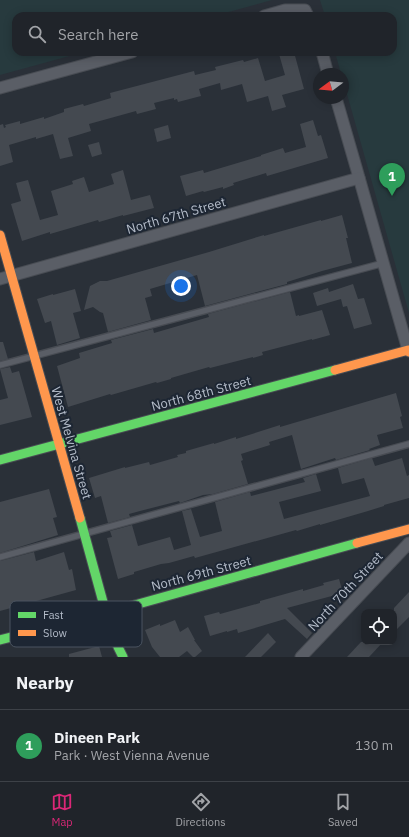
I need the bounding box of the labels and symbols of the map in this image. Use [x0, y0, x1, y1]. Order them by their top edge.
north arrow [313, 68, 349, 104]
pin: 1 [379, 163, 405, 196]
street label: North 67th Street [124, 193, 228, 238]
your location [171, 276, 191, 296]
street label: North 68th Street [149, 372, 253, 415]
street label: West Melvina Street [47, 385, 96, 501]
street label: North 70th Street [304, 548, 387, 635]
street label: North 69th Street [149, 552, 253, 595]
legend [10, 601, 142, 647]
text: Fast [43, 608, 64, 622]
text: Slow [43, 626, 67, 640]

